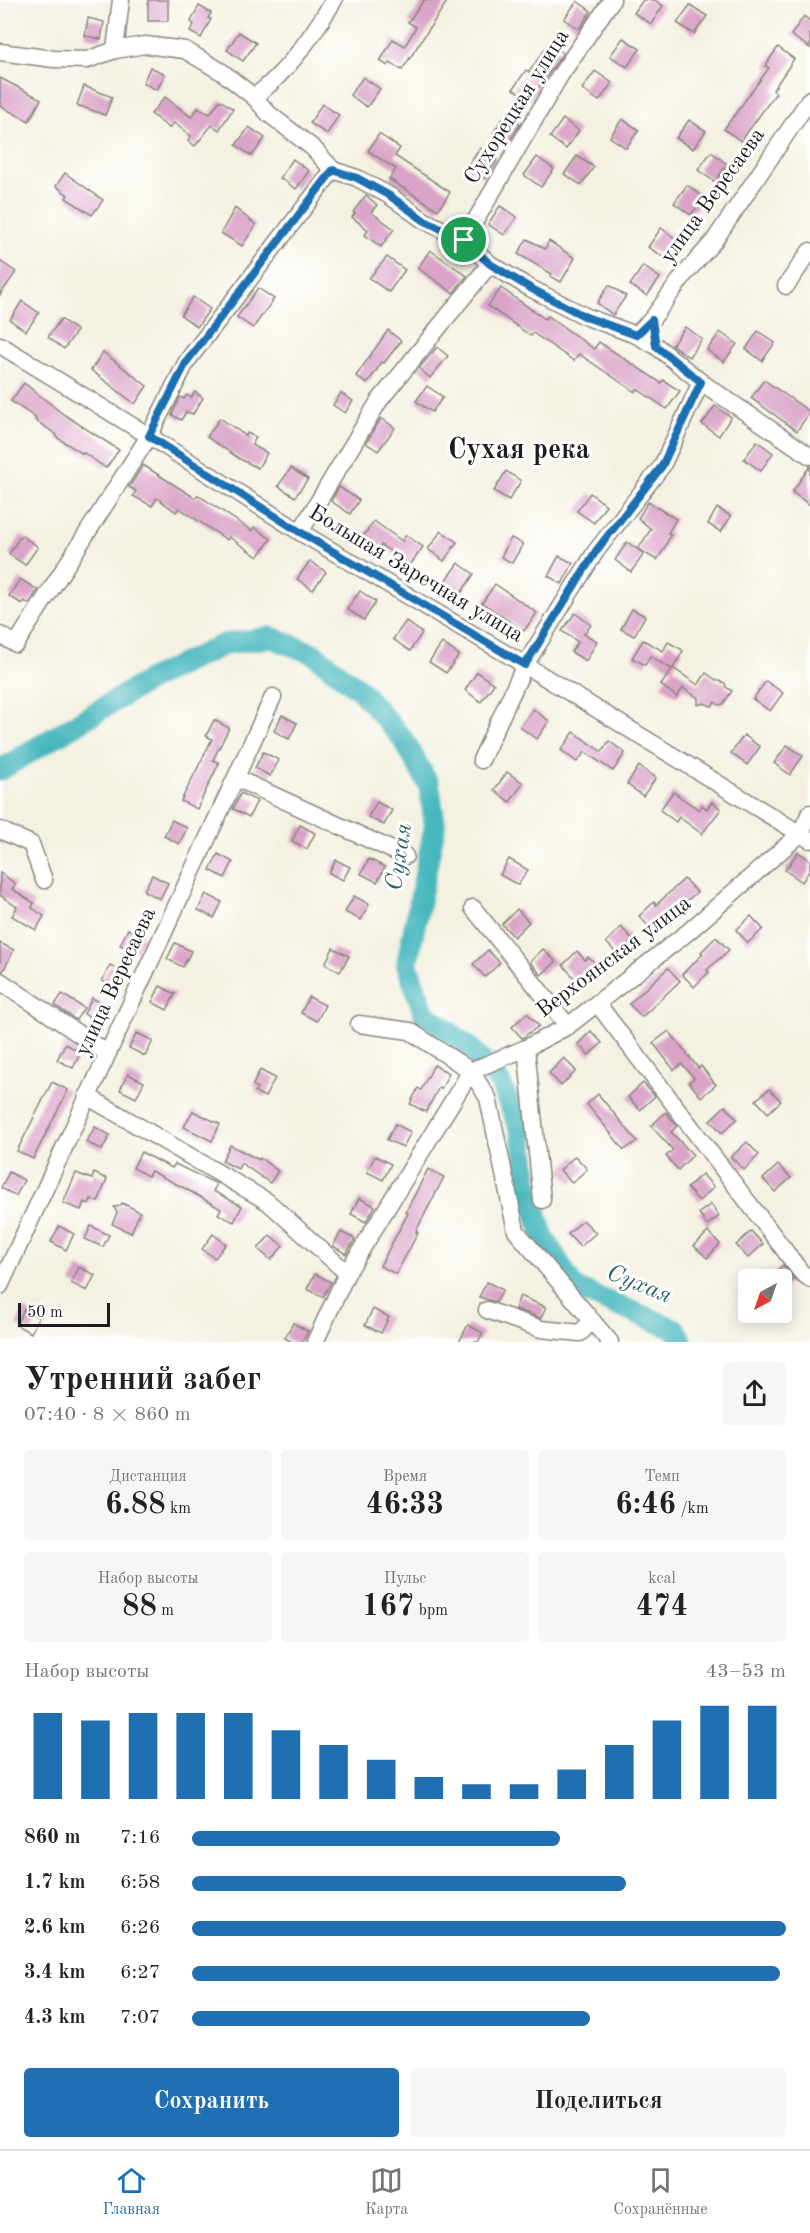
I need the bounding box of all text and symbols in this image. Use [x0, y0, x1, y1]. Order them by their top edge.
street label: Сухорецкая улица [461, 26, 573, 188]
street label: улица Вересаева [657, 124, 769, 268]
pin [438, 214, 489, 265]
icon: arrive [447, 223, 480, 256]
district label: Сухая река [448, 436, 590, 465]
street label: Большая Заречная улица [305, 501, 527, 647]
water label: Сухая [383, 822, 417, 892]
street label: Верхоянская улица [533, 892, 695, 1022]
street label: улица Вересаева [72, 904, 160, 1060]
water label: Сухая [603, 1261, 675, 1309]
north arrow [738, 1269, 792, 1323]
map controls [738, 1269, 792, 1323]
scale bar [18, 1300, 110, 1328]
text: 50 m [27, 1305, 63, 1321]
button: share [723, 1362, 786, 1425]
text: Утренний забег [24, 1364, 261, 1397]
text: 07:40 · 8 × 860 m [24, 1405, 191, 1425]
text: Дистанция [109, 1469, 187, 1485]
text: Время [383, 1469, 427, 1485]
text: Темп [644, 1469, 680, 1485]
text: 6.88 [105, 1490, 166, 1520]
text: 46:33 [366, 1490, 444, 1520]
text: 6:46 [615, 1490, 676, 1520]
text: km [166, 1501, 191, 1517]
text: /km [676, 1501, 709, 1517]
text: Набор высоты [98, 1571, 198, 1587]
text: Пульс [384, 1571, 426, 1587]
text: kcal [648, 1571, 676, 1587]
text: 88 [122, 1592, 157, 1622]
text: 167 [362, 1592, 414, 1622]
text: 474 [636, 1592, 688, 1622]
text: m [157, 1603, 174, 1619]
text: bpm [414, 1603, 448, 1619]
text: Набор высоты [24, 1662, 150, 1682]
text: 43–53 m [706, 1662, 786, 1682]
text: 860 m [24, 1828, 80, 1848]
text: 7:16 [120, 1828, 160, 1848]
text: 1.7 km [24, 1873, 86, 1893]
text: 6:58 [120, 1873, 160, 1893]
text: 2.6 km [24, 1918, 86, 1938]
text: 6:26 [120, 1918, 160, 1938]
text: 3.4 km [24, 1963, 86, 1983]
text: 6:27 [120, 1963, 160, 1983]
text: 4.3 km [24, 2008, 86, 2028]
text: 7:07 [120, 2008, 160, 2028]
button: Сохранить [24, 2068, 399, 2137]
button: Поделиться [411, 2068, 786, 2137]
tab: Главная [102, 2164, 160, 2220]
tab: Карта [365, 2164, 408, 2220]
tab: Сохранённые [613, 2164, 708, 2220]

